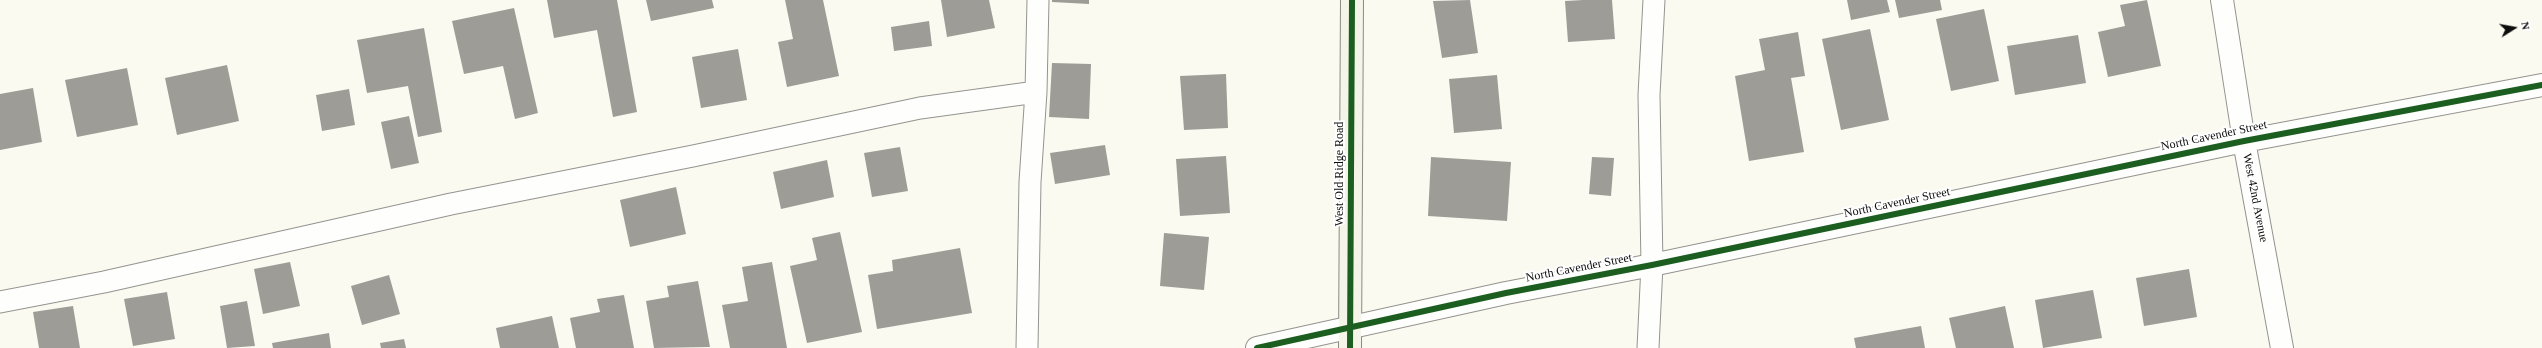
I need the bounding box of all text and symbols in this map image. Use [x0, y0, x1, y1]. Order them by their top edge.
north arrow [2494, 8, 2534, 48]
text: N [2519, 21, 2532, 31]
street label: North Cavender Street [2160, 118, 2268, 154]
street label: West Old Ridge Road [1333, 122, 1347, 226]
street label: West 42nd Avenue [2239, 152, 2271, 244]
street label: North Cavender Street [1843, 185, 1951, 221]
street label: North Cavender Street [1525, 251, 1633, 285]

